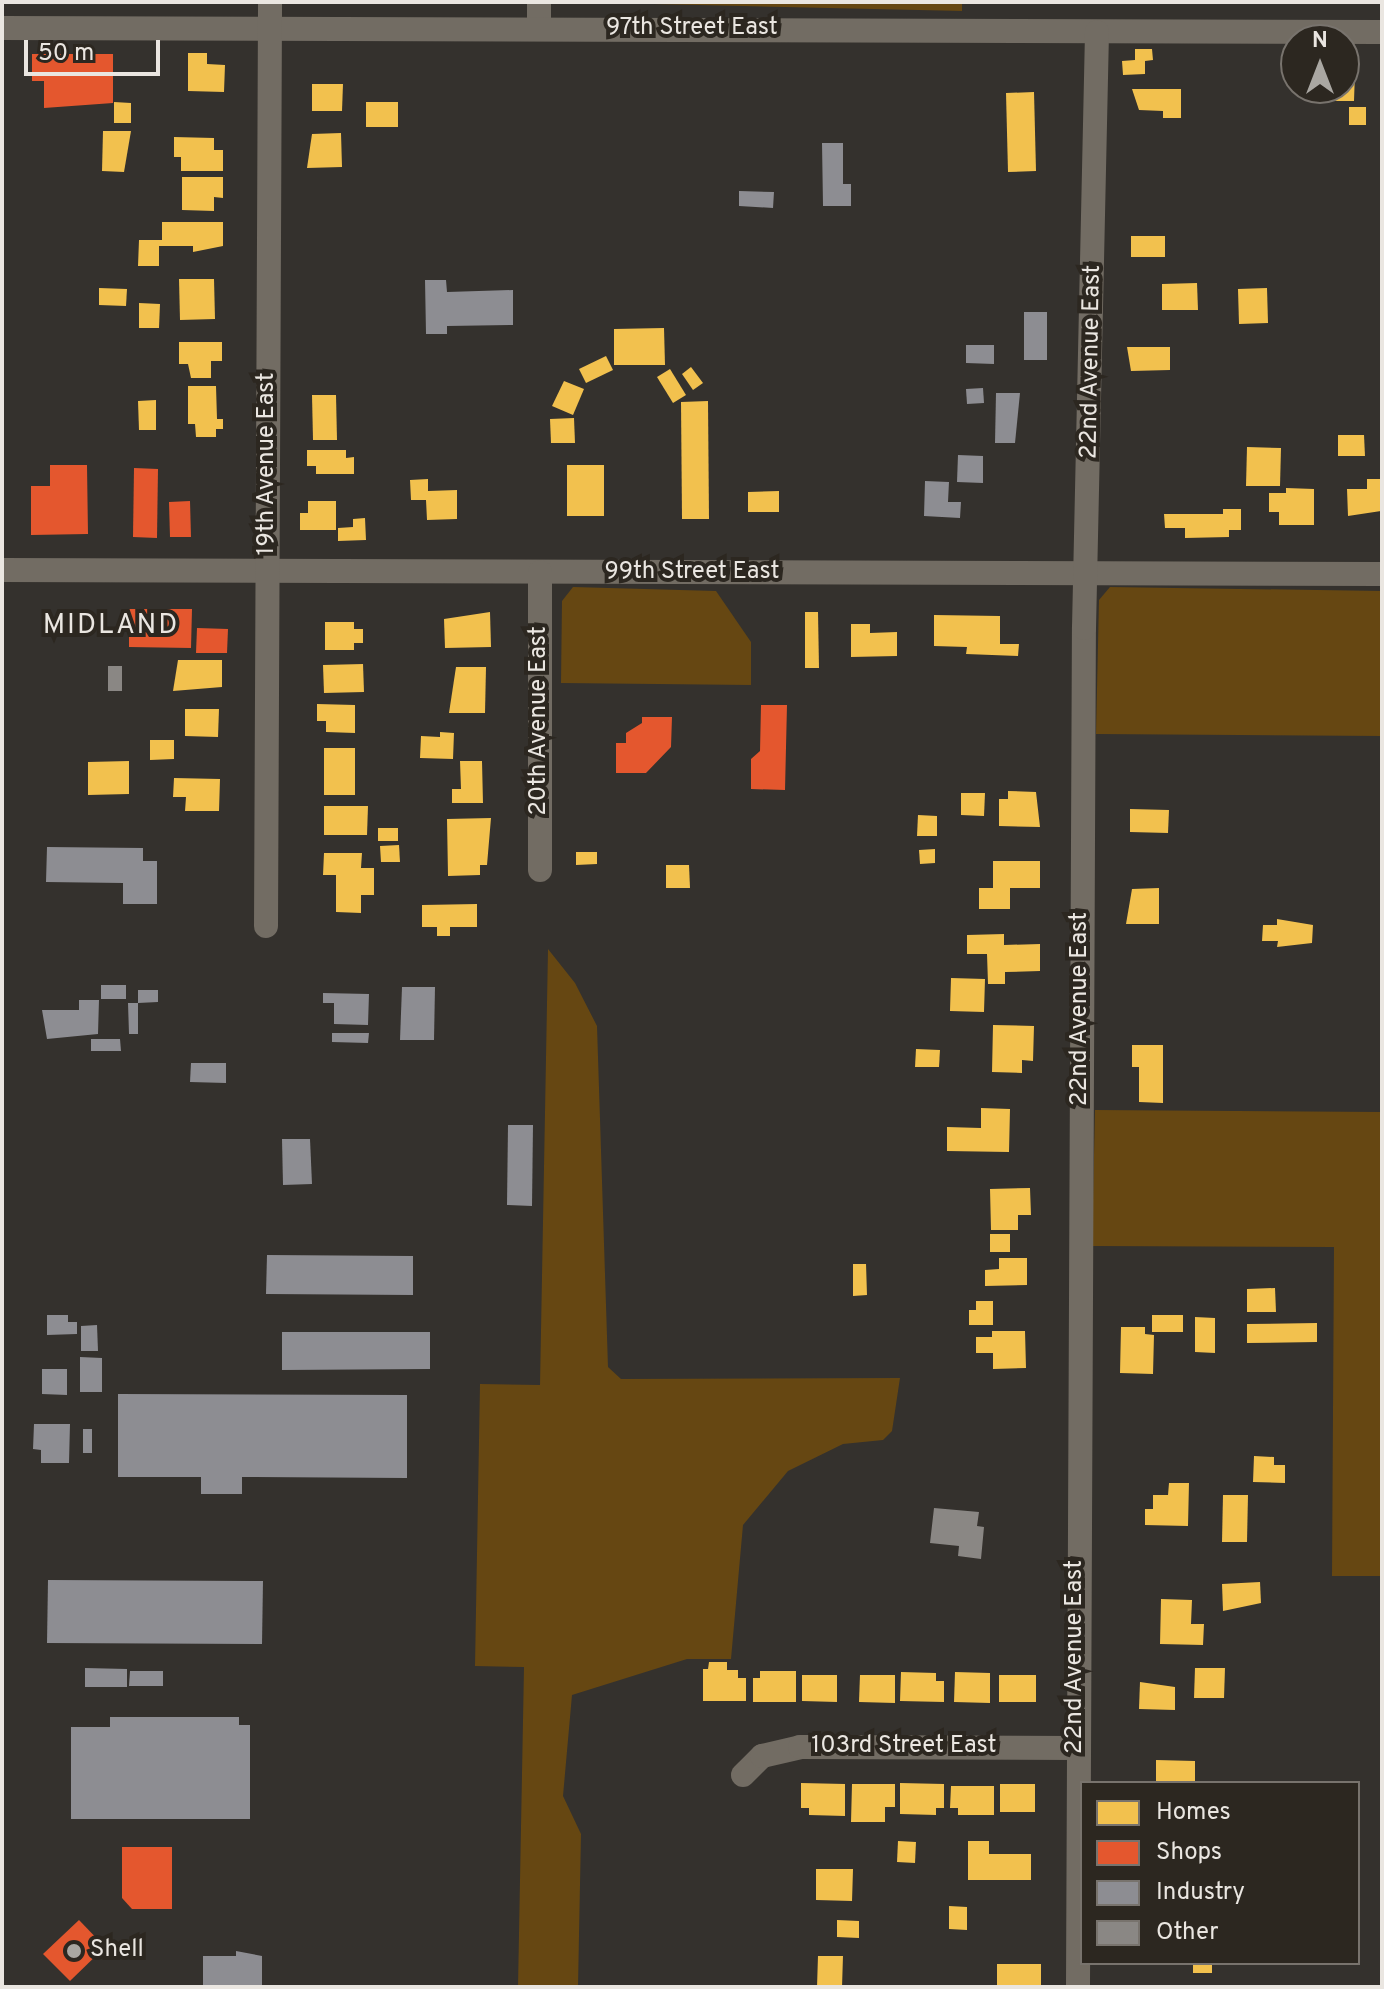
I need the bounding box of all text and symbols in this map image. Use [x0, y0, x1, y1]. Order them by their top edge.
street label: 97th Street East [606, 15, 778, 43]
scale bar [28, 24, 164, 74]
north arrow [1280, 24, 1360, 104]
text: N [1312, 28, 1328, 55]
text: 50 m [38, 39, 94, 69]
street label: 22nd Avenue East [1076, 264, 1108, 460]
street label: 19th Avenue East [254, 372, 282, 556]
street label: 99th Street East [604, 559, 780, 587]
district label: MIDLAND [43, 609, 179, 643]
street label: 20th Avenue East [526, 626, 554, 816]
street label: 22nd Avenue East [1067, 911, 1095, 1107]
street label: 22nd Avenue East [1062, 1559, 1090, 1755]
street label: 103rd Street East [811, 1733, 997, 1761]
legend [1080, 1781, 1360, 1965]
text: Homes [1156, 1798, 1231, 1828]
text: Shops [1156, 1838, 1222, 1868]
text: Industry [1156, 1878, 1245, 1908]
text: Other [1156, 1918, 1218, 1948]
place label: Shell [90, 1937, 144, 1965]
marker: Shell [65, 1942, 83, 1960]

